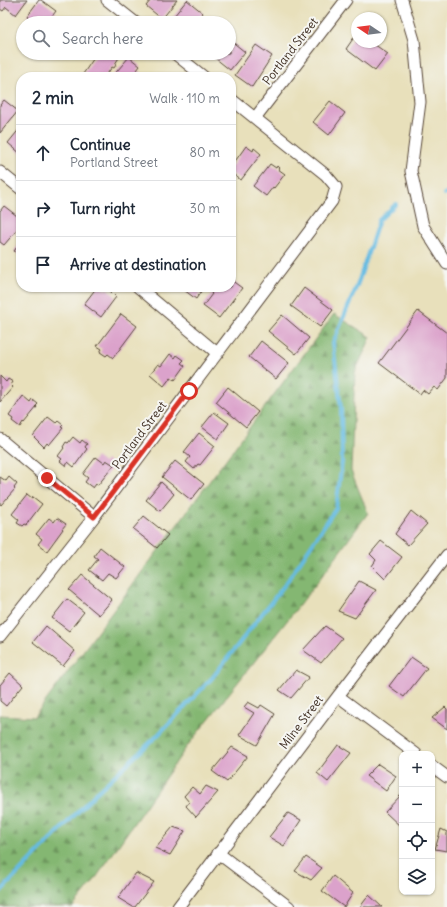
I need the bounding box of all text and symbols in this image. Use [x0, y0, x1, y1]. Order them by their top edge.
north arrow [351, 12, 387, 48]
street label: Portland Street [259, 14, 321, 88]
search box [16, 16, 236, 60]
icon: search [30, 27, 52, 49]
text: Search here [62, 29, 143, 48]
text: 2 min [32, 87, 74, 109]
text: Walk · 110 m [149, 90, 220, 107]
text: Continue [70, 135, 131, 154]
icon: ahead [32, 142, 54, 164]
text: 80 m [189, 144, 220, 161]
text: Portland Street [70, 154, 158, 171]
icon: right [32, 198, 54, 220]
text: Turn right [70, 199, 135, 218]
text: 30 m [190, 200, 220, 217]
icon: arrive [32, 254, 54, 276]
text: Arrive at destination [70, 255, 206, 274]
route start [180, 382, 198, 400]
street label: Portland Street [109, 398, 169, 472]
route end [38, 469, 56, 487]
street label: Milne Street [276, 692, 326, 752]
map controls [399, 751, 435, 895]
button: + [399, 751, 435, 787]
button: − [399, 787, 435, 823]
button: locate [399, 823, 435, 859]
button: layers [399, 859, 435, 895]

